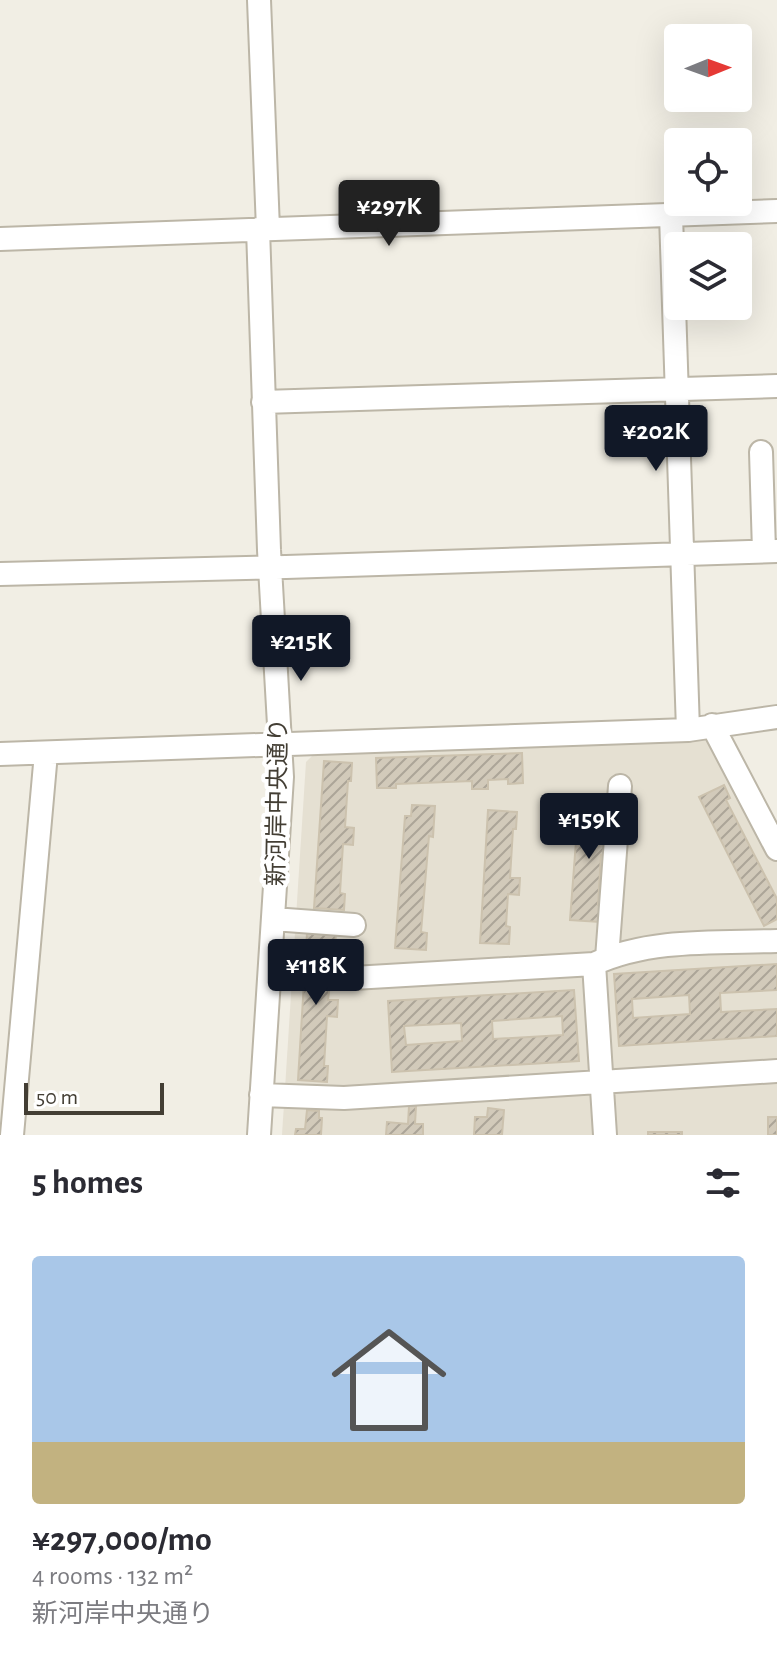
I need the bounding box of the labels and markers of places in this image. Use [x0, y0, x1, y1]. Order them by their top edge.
pin: ¥297K [333, 180, 445, 248]
pin: ¥202K [600, 405, 712, 473]
pin: ¥215K [245, 615, 357, 683]
pin: ¥159K [533, 793, 645, 861]
pin: ¥118K [260, 939, 372, 1007]

